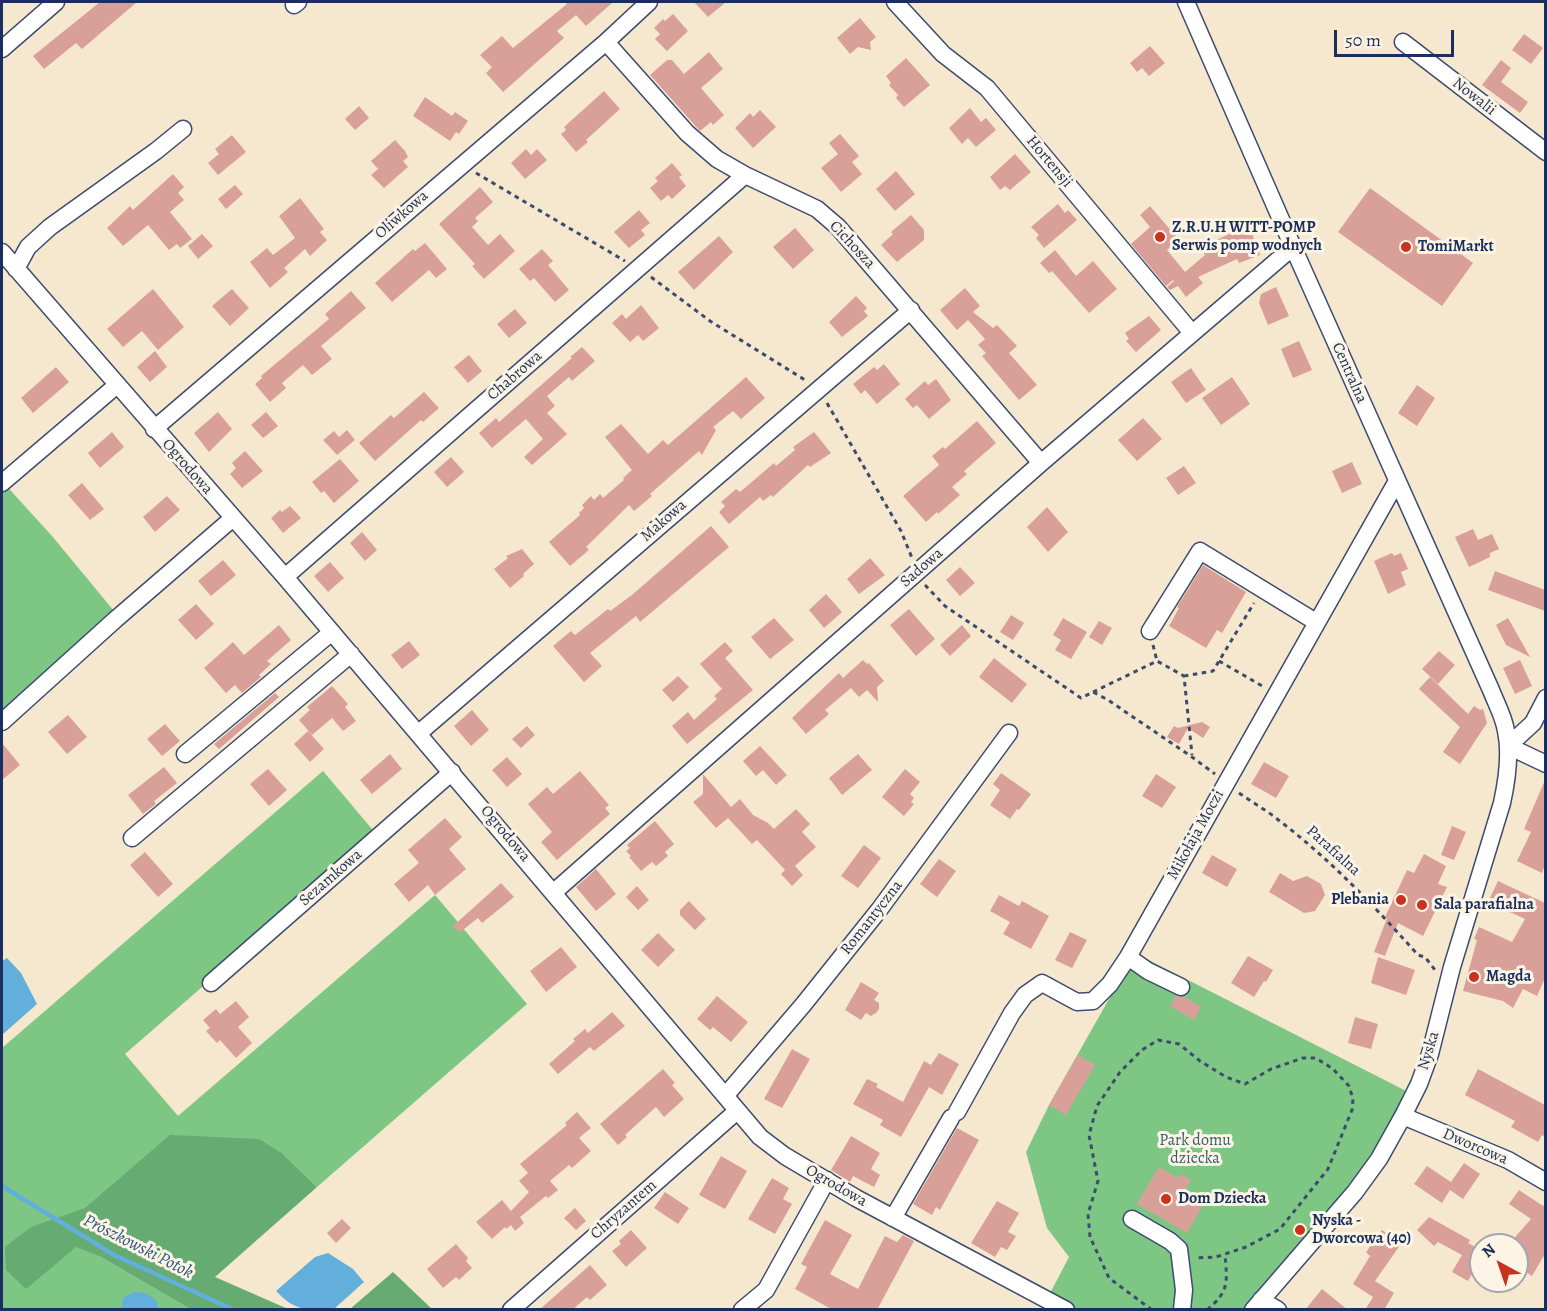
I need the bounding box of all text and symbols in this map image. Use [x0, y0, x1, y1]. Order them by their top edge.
scale bar [1337, 18, 1457, 56]
text: 50 m [1345, 28, 1381, 52]
street label: Nowalii [1448, 74, 1500, 120]
street label: Hortensji [1022, 132, 1076, 192]
street label: Oliwkowa [371, 187, 433, 243]
street label: Cichosza [825, 217, 879, 273]
place label: Z.R.U.H WITT-POMP Serwis pomp wodnych [1172, 218, 1322, 256]
marker: Z.R.U.H WITT-POMP Serwis pomp wodnych [1153, 230, 1167, 244]
place label: TomiMarkt [1418, 237, 1494, 257]
marker: TomiMarkt [1399, 240, 1413, 254]
street label: Centralna [1327, 340, 1371, 406]
street label: Chabrowa [484, 347, 546, 405]
street label: Ogrodowa [158, 435, 216, 499]
street label: Makowa [637, 496, 691, 546]
street label: Sadowa [897, 544, 947, 592]
street label: Mikołaja Moczi [1163, 787, 1229, 883]
street label: Ogrodowa [476, 802, 534, 866]
street label: Parafialna [1302, 822, 1364, 880]
street label: Sezamkowa [296, 845, 366, 911]
street label: Romantyczna [837, 877, 907, 959]
place label: Plebania [1331, 890, 1389, 910]
marker: Plebania [1394, 893, 1408, 907]
place label: Sala parafialna [1434, 895, 1534, 915]
marker: Sala parafialna [1415, 898, 1429, 912]
place label: Magda [1486, 967, 1531, 987]
marker: Magda [1467, 970, 1481, 984]
street label: Nyska [1414, 1029, 1444, 1073]
street label: Dworcowa [1439, 1125, 1511, 1169]
park label: Park domu dziecka [1159, 1131, 1231, 1169]
street label: Ogrodowa [802, 1161, 870, 1211]
street label: Chryzantem [587, 1176, 661, 1244]
place label: Dom Dziecka [1178, 1189, 1267, 1209]
marker: Dom Dziecka [1159, 1192, 1173, 1206]
water label: Prószkowski Potok [79, 1210, 197, 1284]
place label: Nyska - Dworcowa (40) [1312, 1211, 1411, 1249]
marker: Nyska - Dworcowa (40) [1293, 1223, 1307, 1237]
north arrow [1469, 1233, 1529, 1293]
text: N [1477, 1239, 1500, 1263]

